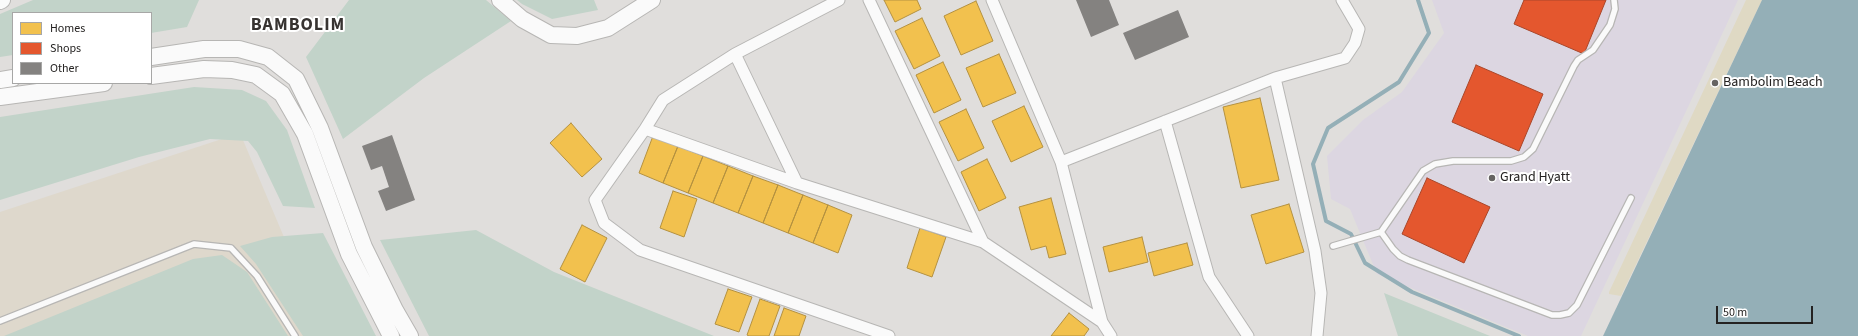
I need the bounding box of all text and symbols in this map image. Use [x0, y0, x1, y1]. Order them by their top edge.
legend [12, 12, 152, 84]
district label: BAMBOLIM [251, 15, 345, 37]
text: Homes [50, 20, 85, 37]
text: Shops [50, 40, 81, 57]
text: Other [50, 60, 79, 77]
place label: Bambolim Beach [1723, 75, 1823, 91]
marker: Bambolim Beach [1710, 78, 1720, 88]
place label: Grand Hyatt [1500, 170, 1570, 186]
marker: Grand Hyatt [1487, 173, 1497, 183]
scale bar [1718, 298, 1815, 324]
text: 50 m [1723, 304, 1747, 321]

